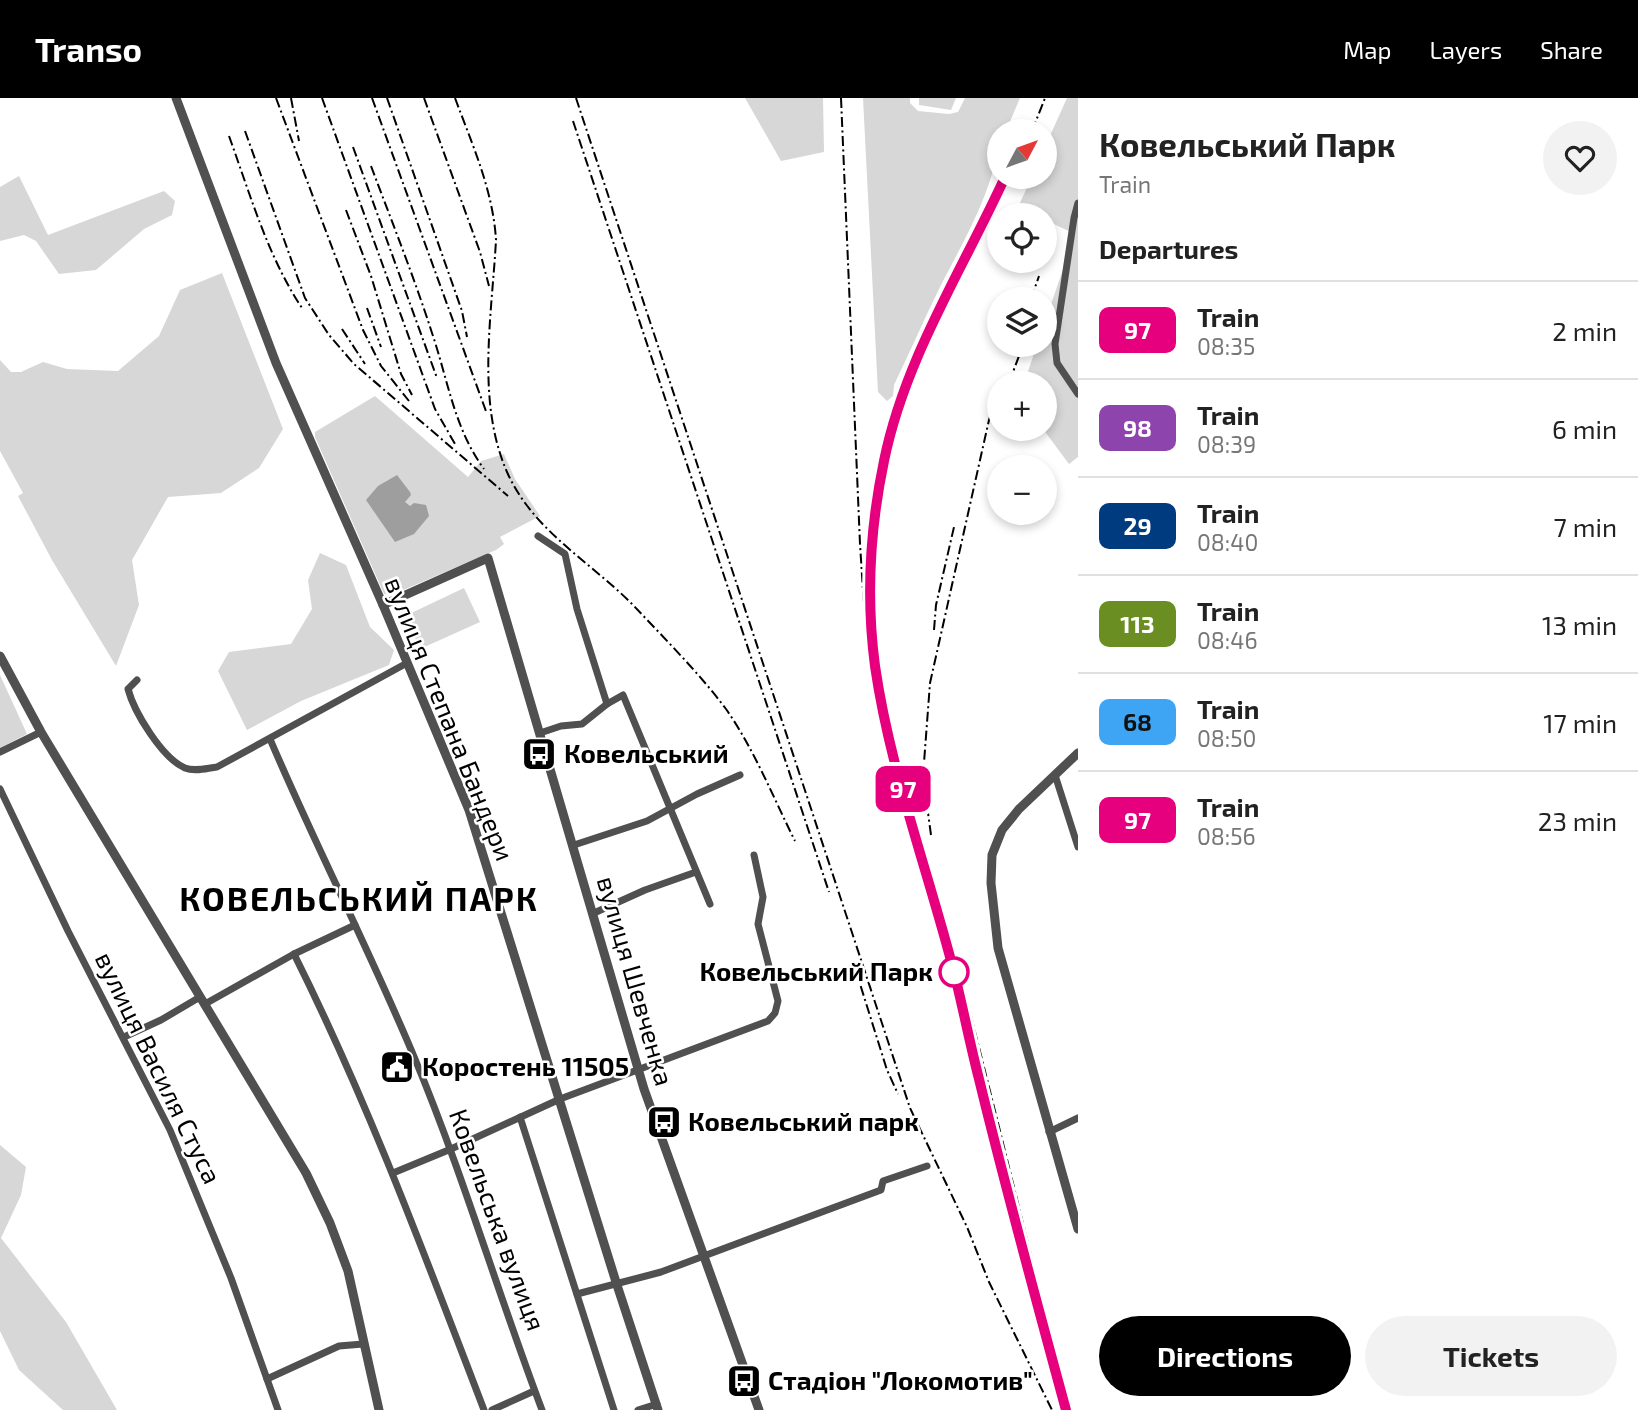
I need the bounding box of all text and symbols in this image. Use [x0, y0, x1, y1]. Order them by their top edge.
text: Transo [35, 29, 142, 69]
text: Map [1343, 35, 1391, 64]
text: Layers [1429, 35, 1502, 64]
text: Share [1540, 35, 1603, 64]
north arrow [987, 119, 1057, 189]
map controls [987, 119, 1057, 525]
button: heart [1543, 121, 1617, 195]
text: Ковельський Парк [1099, 124, 1395, 164]
text: Train [1099, 170, 1151, 198]
button: locate [987, 203, 1057, 273]
text: Departures [1099, 233, 1238, 264]
button: layers [987, 287, 1057, 357]
text: Train [1197, 301, 1259, 332]
text: 97 [1124, 315, 1151, 344]
text: 2 min [1552, 315, 1617, 346]
text: 08:35 [1197, 332, 1255, 360]
button: + [987, 371, 1057, 441]
text: Train [1197, 399, 1259, 430]
text: 98 [1123, 413, 1152, 442]
text: 6 min [1552, 413, 1617, 444]
text: 08:39 [1197, 430, 1256, 458]
button: − [987, 455, 1057, 525]
text: Train [1197, 497, 1259, 528]
text: 29 [1123, 511, 1152, 540]
text: 7 min [1554, 511, 1617, 542]
text: 08:40 [1197, 528, 1258, 556]
street label: вулиця Степана Бандери [378, 572, 522, 865]
text: Train [1197, 595, 1259, 626]
text: 113 [1120, 609, 1155, 638]
text: 13 min [1542, 609, 1617, 640]
text: 08:46 [1197, 626, 1258, 654]
text: Train [1197, 693, 1259, 724]
text: 68 [1123, 707, 1152, 736]
text: 17 min [1543, 707, 1617, 738]
text: 08:50 [1197, 724, 1256, 752]
bus stop icon: Ковельський [520, 735, 558, 773]
place label: Ковельський [564, 737, 729, 768]
line badge: 97 [872, 766, 934, 812]
text: 97 [890, 774, 916, 803]
text: Train [1197, 791, 1259, 822]
text: 97 [1124, 805, 1151, 834]
text: 23 min [1538, 805, 1617, 836]
text: 08:56 [1197, 822, 1256, 850]
street label: вулиця Шевченка [591, 872, 681, 1089]
district label: КОВЕЛЬСЬКИЙ ПАРК [179, 878, 539, 918]
street label: вулиця Василя Стуса [89, 946, 229, 1189]
place label: Ковельський Парк [700, 955, 933, 986]
marker: Ковельський Парк [939, 957, 969, 987]
public building icon: Коростень 11505 [378, 1048, 416, 1086]
place label: Коростень 11505 [422, 1050, 629, 1081]
bus stop icon: Ковельський парк [645, 1103, 683, 1141]
street label: Ковельська вулиця [443, 1104, 553, 1335]
place label: Ковельський парк [688, 1105, 919, 1136]
button: Directions [1099, 1316, 1351, 1396]
button: Tickets [1365, 1316, 1617, 1396]
bus stop icon: Стадіон "Локомотив" [725, 1362, 763, 1400]
place label: Стадіон "Локомотив" [768, 1364, 1033, 1395]

